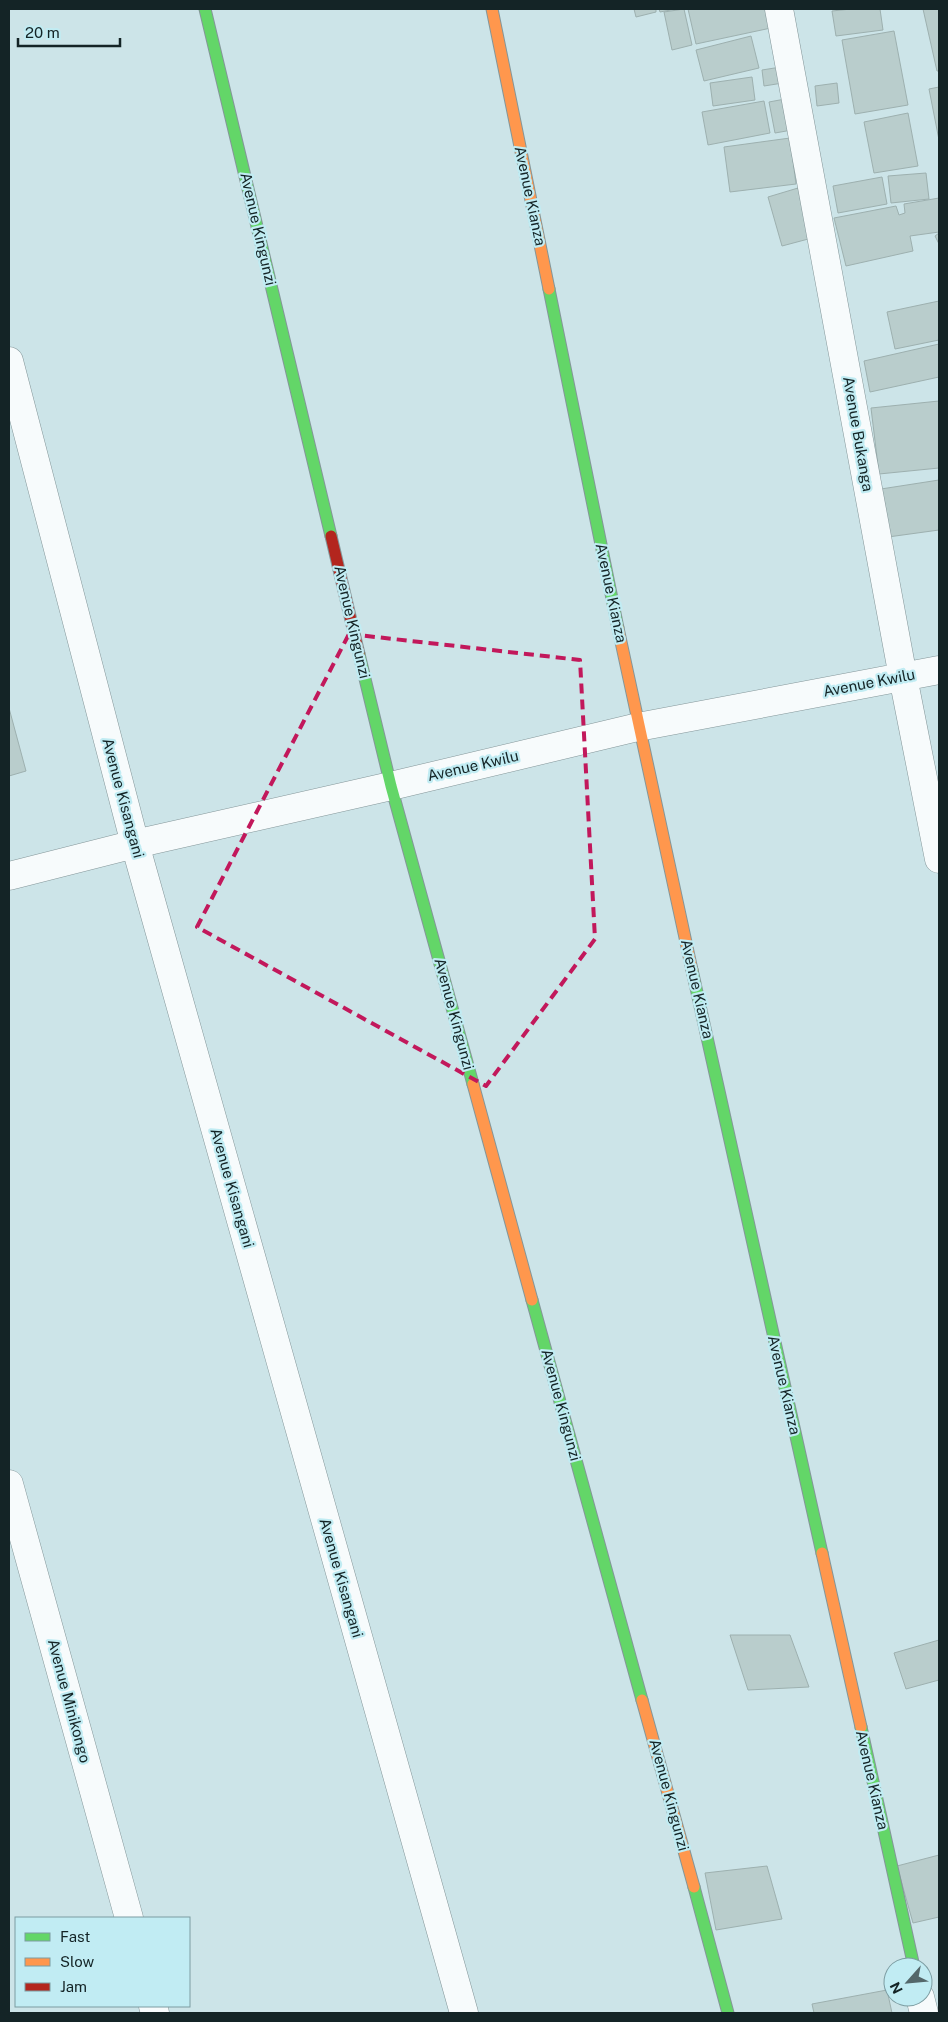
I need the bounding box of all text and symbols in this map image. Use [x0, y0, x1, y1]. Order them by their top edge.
scale bar [18, 15, 120, 47]
text: 20 m [25, 24, 60, 41]
street label: Avenue Kianza [512, 144, 549, 247]
street label: Avenue Kingunzi [237, 171, 280, 287]
street label: Avenue Bukanga [840, 375, 877, 493]
street label: Avenue Kianza [593, 541, 630, 644]
street label: Avenue Kingunzi [331, 564, 374, 680]
street label: Avenue Kwilu [822, 665, 916, 700]
street label: Avenue Kisangani [99, 736, 148, 860]
street label: Avenue Kwilu [426, 747, 520, 784]
street label: Avenue Kianza [678, 938, 717, 1040]
street label: Avenue Kingunzi [431, 956, 478, 1072]
street label: Avenue Kisangani [207, 1126, 258, 1249]
street label: Avenue Kianza [765, 1334, 804, 1436]
street label: Avenue Kingunzi [538, 1347, 585, 1463]
street label: Avenue Kisangani [316, 1516, 367, 1639]
street label: Avenue Minikongo [45, 1637, 94, 1765]
street label: Avenue Kianza [853, 1729, 892, 1831]
street label: Avenue Kingunzi [646, 1737, 693, 1853]
legend [15, 1917, 190, 2007]
text: Fast [60, 1928, 90, 1945]
text: Slow [60, 1953, 95, 1970]
north arrow [883, 1957, 933, 2007]
text: Jam [60, 1978, 87, 1995]
text: N [887, 1979, 906, 1996]

